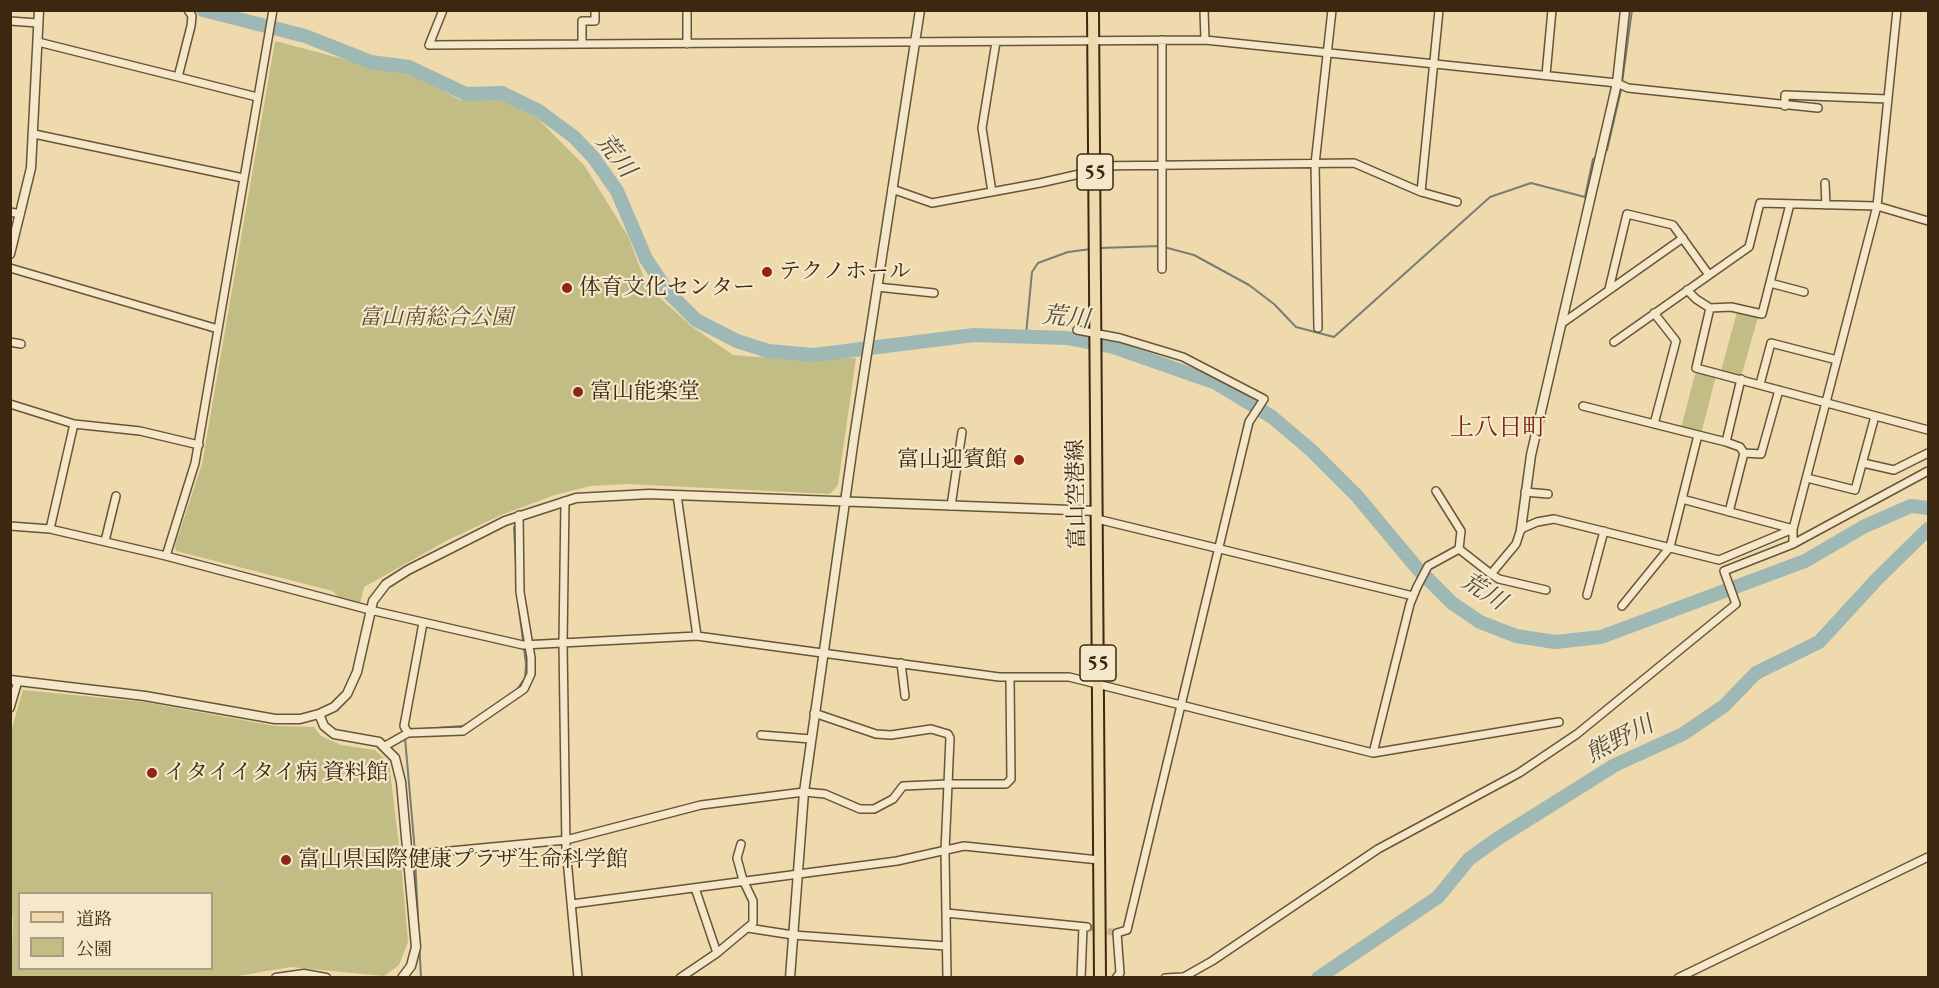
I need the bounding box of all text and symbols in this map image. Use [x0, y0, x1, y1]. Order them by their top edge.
water label: 荒川 [589, 128, 641, 184]
road number: 55 [1077, 154, 1113, 190]
place label: テクノホール [779, 259, 911, 285]
marker: テクノホール [760, 265, 774, 279]
place label: 体育文化センター [579, 275, 755, 301]
marker: 体育文化センター [560, 281, 574, 295]
water label: 荒川 [1041, 301, 1091, 335]
park label: 富山南総合公園 [359, 305, 513, 331]
place label: 富山能楽堂 [590, 379, 700, 405]
marker: 富山能楽堂 [571, 385, 585, 399]
district label: 上八日町 [1450, 414, 1546, 442]
street label: 富山空港線 [1063, 439, 1091, 549]
place label: 富山迎賓館 [897, 447, 1007, 473]
marker: 富山迎賓館 [1012, 453, 1026, 467]
water label: 荒川 [1455, 567, 1511, 617]
road number: 55 [1080, 645, 1116, 681]
water label: 熊野川 [1581, 711, 1659, 769]
place label: イタイイタイ病 資料館 [164, 760, 388, 786]
marker: イタイイタイ病 資料館 [145, 766, 159, 780]
place label: 富山県国際健康プラザ生命科学館 [298, 847, 628, 873]
marker: 富山県国際健康プラザ生命科学館 [279, 853, 293, 867]
legend [18, 892, 213, 970]
text: 道路 [76, 907, 112, 930]
text: 公園 [76, 937, 112, 960]

